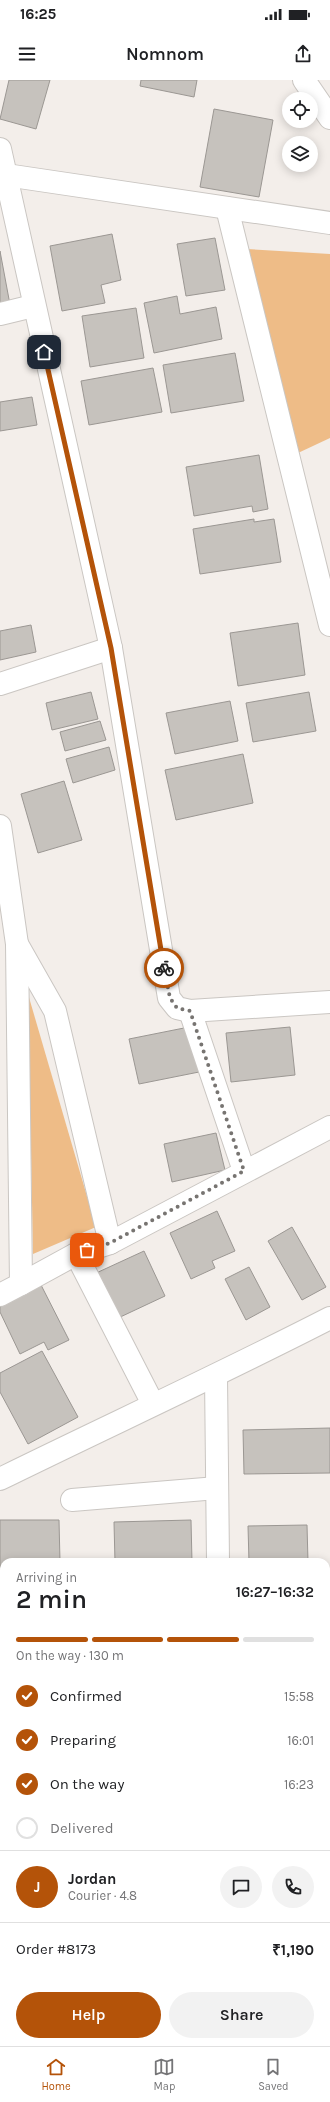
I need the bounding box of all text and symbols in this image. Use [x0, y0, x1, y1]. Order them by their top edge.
text: 16:25 [20, 5, 56, 23]
icon: menu [16, 43, 38, 65]
text: Nomnom [126, 43, 204, 65]
icon: share [292, 43, 314, 65]
map controls [282, 92, 318, 172]
button: locate [282, 92, 318, 128]
button: layers [282, 136, 318, 172]
pin [27, 335, 61, 369]
icon: home [33, 341, 55, 363]
courier [144, 948, 184, 988]
icon: bike [153, 957, 175, 979]
pin [70, 1233, 104, 1267]
icon: bag [76, 1239, 98, 1261]
text: Arriving in [16, 1570, 77, 1585]
text: 16:27–16:32 [236, 1583, 314, 1601]
text: 2 min [16, 1584, 87, 1615]
text: On the way · 130 m [16, 1648, 124, 1663]
icon: check [16, 1685, 38, 1707]
text: Confirmed [50, 1687, 122, 1705]
text: 15:58 [284, 1689, 314, 1704]
icon: check [16, 1729, 38, 1751]
text: Preparing [50, 1731, 116, 1749]
text: 16:01 [287, 1733, 314, 1748]
icon: check [16, 1773, 38, 1795]
text: On the way [50, 1775, 124, 1793]
text: 16:23 [284, 1777, 314, 1792]
text: Delivered [50, 1819, 114, 1837]
button: chat [220, 1866, 262, 1908]
button: phone [272, 1866, 314, 1908]
text: Jordan [68, 1870, 116, 1888]
text: J [34, 1878, 40, 1896]
text: Courier · 4.8 [68, 1888, 137, 1903]
text: Order #8173 [16, 1940, 96, 1958]
text: ₹1,190 [272, 1941, 314, 1959]
button: Help [16, 1992, 161, 2038]
button: Share [169, 1992, 314, 2038]
tab: Home [41, 2056, 71, 2093]
tab: Map [153, 2056, 175, 2093]
tab: Saved [258, 2056, 289, 2093]

